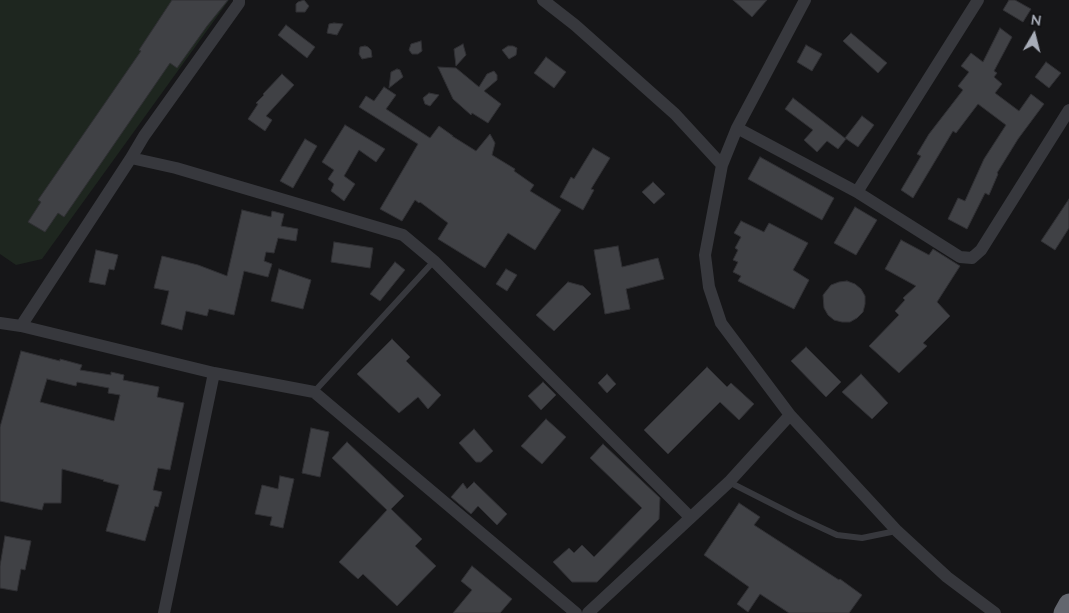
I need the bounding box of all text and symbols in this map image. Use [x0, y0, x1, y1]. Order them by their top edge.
north arrow [1009, 10, 1059, 60]
text: N [1030, 10, 1043, 30]

